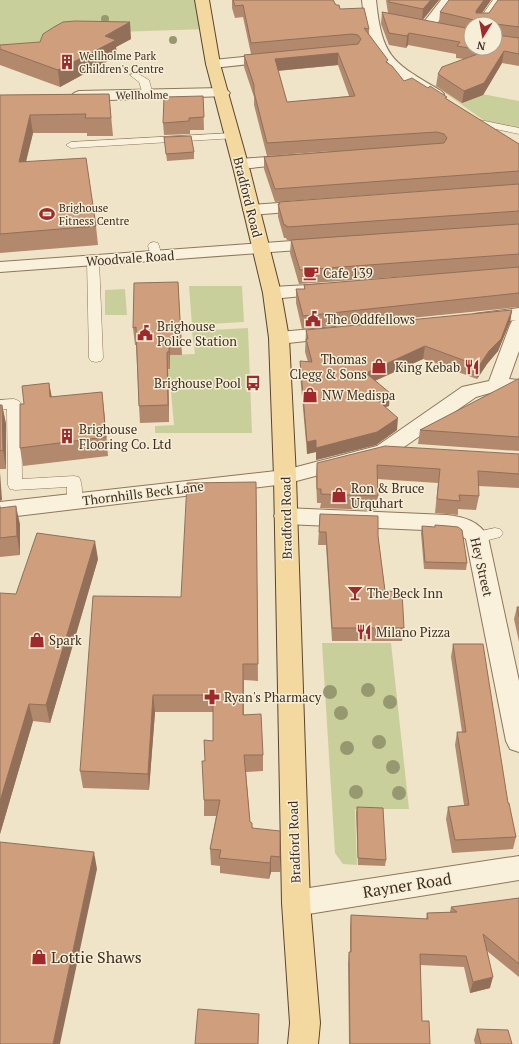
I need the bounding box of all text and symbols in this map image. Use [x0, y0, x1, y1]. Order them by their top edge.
north arrow [463, 16, 503, 56]
text: N [475, 38, 487, 53]
place label: Wellholme Park Children's Centre [79, 49, 164, 76]
building icon: Wellholme Park Children's Centre [58, 53, 76, 71]
street label: Wellholme [116, 88, 169, 102]
street label: Bradford Road [229, 155, 267, 239]
place label: Brighouse Fitness Centre [59, 201, 130, 228]
sports icon: Brighouse Fitness Centre [38, 205, 56, 223]
street label: Woodvale Road [85, 246, 175, 270]
cafe icon: Cafe 139 [302, 264, 320, 282]
place label: Cafe 139 [323, 264, 373, 282]
public building icon: The Oddfellows [304, 310, 322, 328]
place label: The Oddfellows [325, 310, 415, 328]
place label: Brighouse Police Station [157, 317, 237, 350]
public building icon: Brighouse Police Station [136, 324, 154, 342]
place label: Thomas Clegg & Sons [289, 350, 367, 383]
shop icon: Thomas Clegg & Sons [370, 357, 388, 375]
place label: King Kebab [395, 358, 460, 376]
restaurant icon: King Kebab [463, 358, 481, 376]
place label: Brighouse Pool [154, 374, 241, 392]
bus stop icon: Brighouse Pool [244, 374, 262, 392]
shop icon: NW Medispa [301, 386, 319, 404]
place label: NW Medispa [322, 386, 396, 404]
place label: Brighouse Flooring Co. Ltd [79, 420, 171, 453]
building icon: Brighouse Flooring Co. Ltd [58, 427, 76, 445]
street label: Thornhills Beck Lane [81, 477, 205, 509]
street label: Bradford Road [276, 477, 296, 559]
place label: Ron & Bruce Urquhart [351, 479, 424, 512]
shop icon: Ron & Bruce Urquhart [330, 486, 348, 504]
street label: Hey Street [466, 536, 498, 599]
bar icon: The Beck Inn [346, 584, 364, 602]
place label: The Beck Inn [367, 584, 443, 602]
restaurant icon: Milano Pizza [355, 623, 373, 641]
place label: Milano Pizza [376, 623, 451, 641]
shop icon: Spark [28, 631, 46, 649]
place label: Spark [49, 631, 82, 649]
pharmacy icon: Ryan's Pharmacy [203, 688, 221, 706]
place label: Ryan's Pharmacy [224, 688, 322, 706]
street label: Bradford Road [284, 800, 304, 884]
street label: Rayner Road [361, 867, 453, 903]
place label: Lottie Shaws [51, 946, 142, 968]
shop icon: Lottie Shaws [30, 948, 48, 966]

